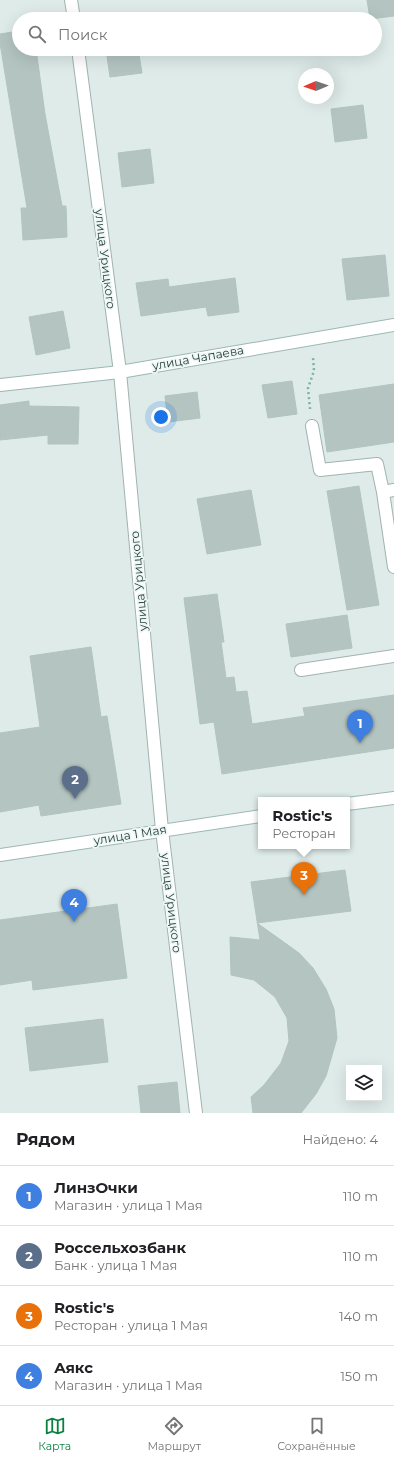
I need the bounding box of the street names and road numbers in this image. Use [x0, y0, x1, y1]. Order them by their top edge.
street label: улица Урицкого [92, 207, 119, 310]
street label: улица Чапаева [150, 342, 245, 373]
street label: улица Урицкого [127, 530, 150, 633]
street label: улица 1 Мая [91, 821, 168, 848]
street label: улица Урицкого [158, 851, 185, 954]

